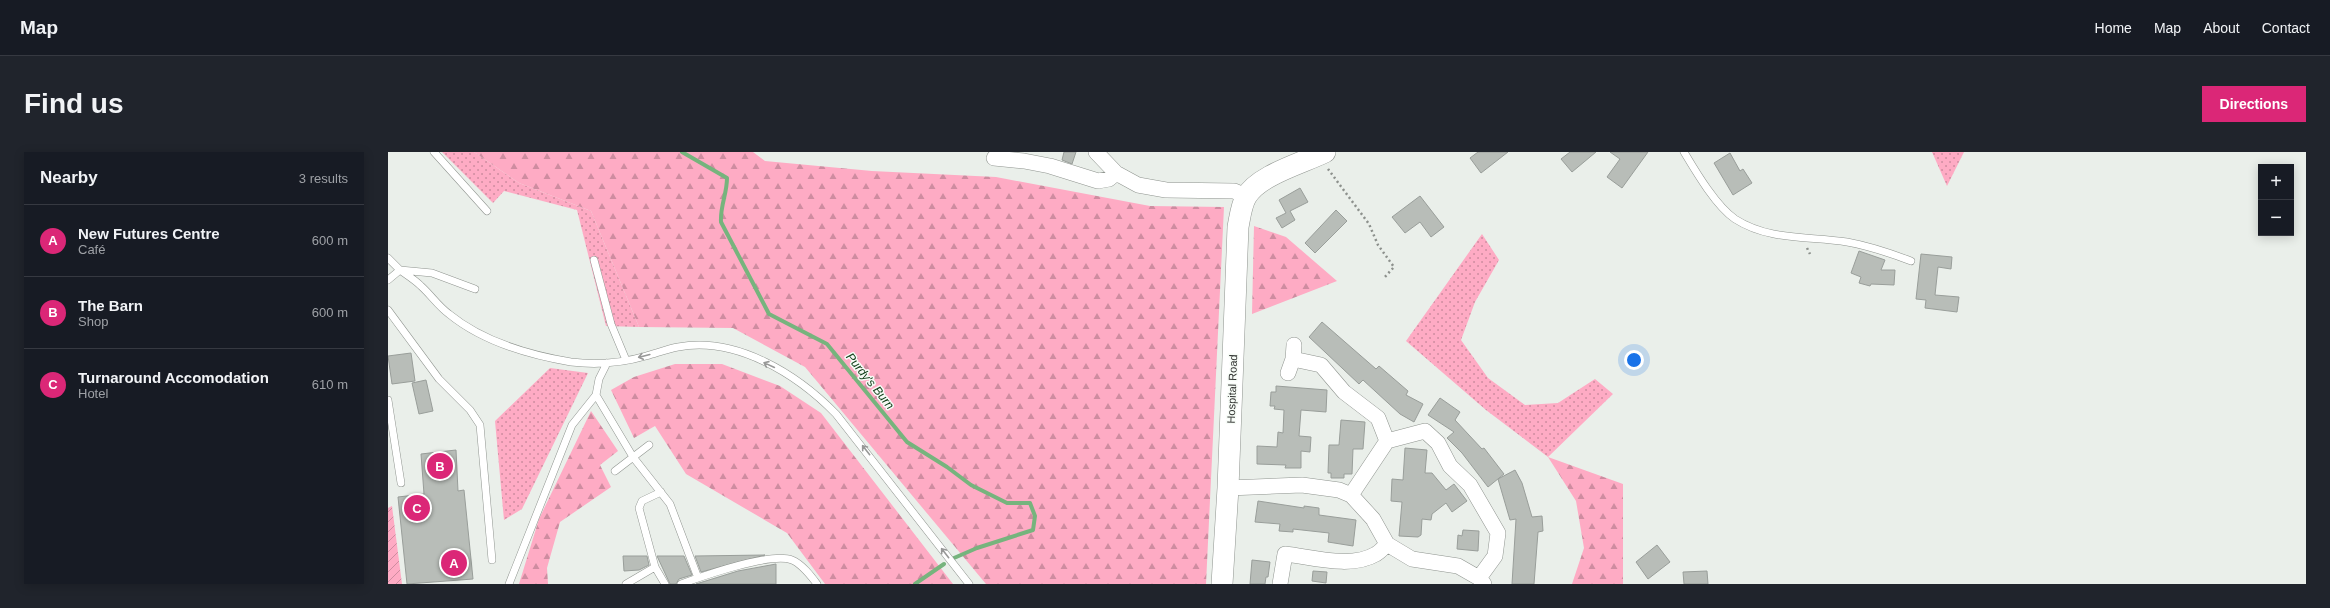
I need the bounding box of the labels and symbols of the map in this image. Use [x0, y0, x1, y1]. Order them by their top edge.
water label: Purdy's Burn [843, 350, 897, 412]
your location [1624, 350, 1644, 370]
one-way arrow [638, 353, 651, 361]
street label: Hospital Road [1225, 354, 1239, 424]
one-way arrow [764, 361, 776, 368]
one-way arrow [862, 444, 870, 455]
pin: B [427, 451, 453, 481]
pin: C [404, 493, 430, 523]
pin: A [441, 548, 467, 578]
one-way arrow [940, 548, 949, 559]

